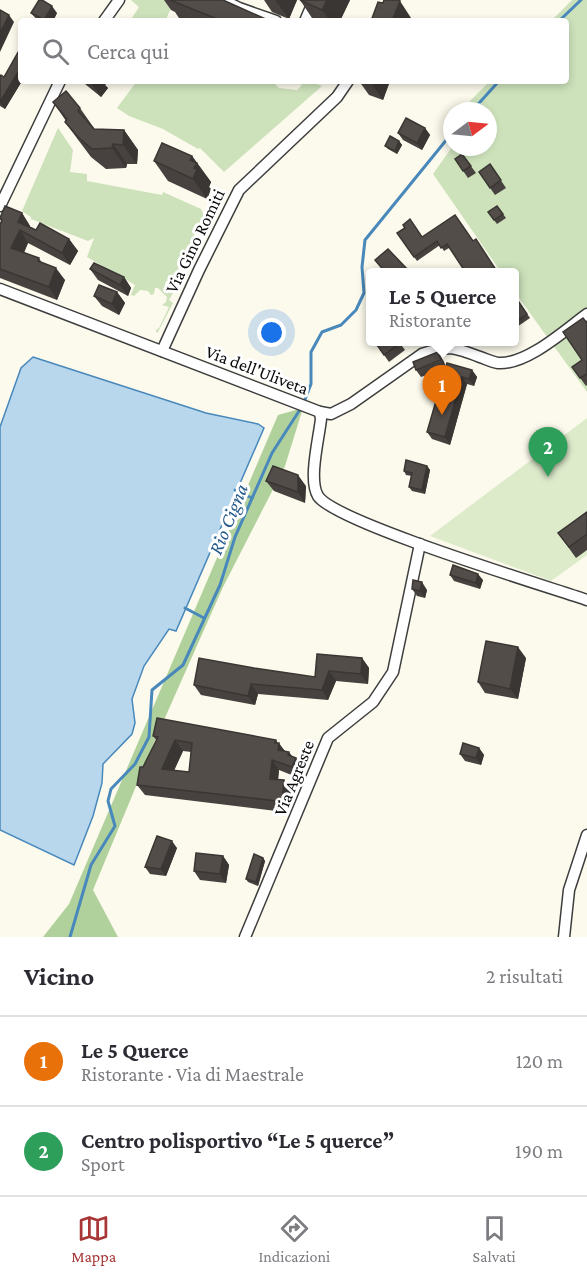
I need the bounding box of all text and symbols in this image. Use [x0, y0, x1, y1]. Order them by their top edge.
search box [18, 18, 569, 84]
icon: search [39, 35, 72, 68]
text: Cerca qui [87, 39, 169, 64]
north arrow [443, 102, 497, 156]
street label: Via Gino Romiti [161, 186, 229, 296]
popup [366, 268, 519, 346]
text: Le 5 Querce [389, 284, 496, 309]
text: Ristorante [389, 309, 471, 331]
your location [257, 318, 286, 347]
street label: Via dell'Uliveta [203, 341, 311, 399]
pin: 1 [422, 366, 462, 415]
pin: 2 [528, 428, 568, 477]
water label: Rio Cigna [204, 480, 253, 558]
street label: Via Agreste [270, 737, 318, 819]
text: Vicino [24, 962, 94, 991]
text: 2 risultati [486, 965, 563, 987]
text: Le 5 Querce [81, 1038, 188, 1063]
text: 1 [40, 1050, 47, 1072]
text: 120 m [516, 1050, 563, 1072]
text: Ristorante · Via di Maestrale [81, 1063, 304, 1085]
text: Centro polisportivo “Le 5 querce” [81, 1128, 394, 1153]
text: 2 [38, 1140, 49, 1162]
text: 190 m [515, 1140, 563, 1162]
text: Sport [81, 1153, 125, 1175]
tab: Mappa [71, 1212, 116, 1265]
tab: Indicazioni [258, 1212, 330, 1265]
tab: Salvati [473, 1212, 516, 1265]

